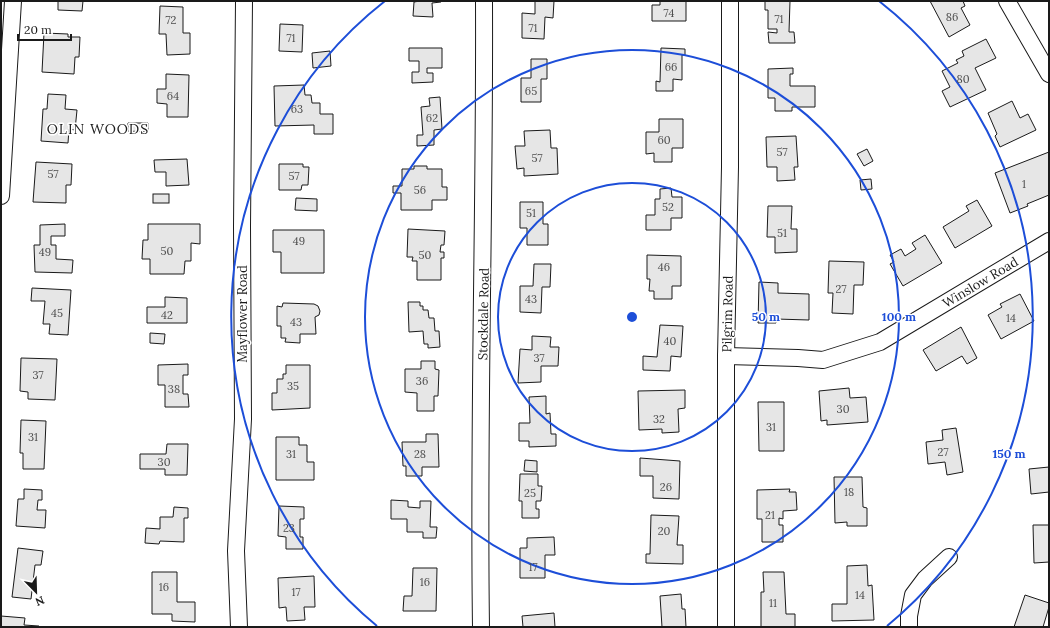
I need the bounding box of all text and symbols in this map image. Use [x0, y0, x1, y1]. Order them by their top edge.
house number: 74 [664, 6, 674, 20]
house number: 86 [946, 10, 958, 24]
house number: 71 [774, 12, 784, 26]
house number: 72 [166, 13, 177, 27]
scale bar [18, 16, 71, 42]
house number: 71 [528, 21, 538, 35]
text: 20 m [24, 22, 52, 37]
house number: 71 [286, 31, 296, 45]
house number: 66 [665, 60, 677, 74]
house number: 80 [956, 72, 970, 86]
house number: 65 [525, 84, 537, 98]
house number: 64 [167, 89, 179, 103]
house number: 63 [291, 102, 303, 116]
house number: 62 [426, 111, 438, 125]
district label: OLIN WOODS [47, 120, 149, 138]
house number: 60 [657, 133, 671, 147]
house number: 57 [776, 145, 788, 159]
house number: 57 [531, 151, 543, 165]
house number: 57 [47, 167, 59, 181]
house number: 57 [288, 169, 300, 183]
house number: 1 [1022, 177, 1026, 191]
house number: 56 [414, 183, 426, 197]
house number: 52 [662, 200, 674, 214]
house number: 51 [526, 206, 536, 220]
house number: 51 [777, 226, 787, 240]
house number: 49 [293, 234, 305, 248]
house number: 50 [161, 244, 174, 258]
house number: 49 [39, 245, 51, 259]
house number: 50 [419, 248, 432, 262]
street label: Winslow Road [939, 253, 1021, 312]
house number: 46 [658, 260, 670, 274]
street label: Mayflower Road [234, 265, 251, 363]
street label: Stockdale Road [474, 267, 493, 360]
street label: Pilgrim Road [718, 275, 737, 353]
house number: 27 [836, 282, 846, 296]
house number: 43 [525, 292, 537, 306]
house number: 45 [51, 306, 63, 320]
house number: 42 [161, 308, 173, 322]
text: 50 m [752, 309, 780, 324]
text: 100 m [882, 309, 916, 324]
centre of rings [625, 310, 639, 324]
house number: 14 [1006, 311, 1016, 325]
house number: 43 [290, 315, 302, 329]
house number: 40 [664, 334, 677, 348]
house number: 37 [534, 351, 544, 365]
house number: 37 [33, 368, 43, 382]
house number: 36 [416, 374, 428, 388]
house number: 35 [287, 379, 299, 393]
house number: 38 [168, 382, 180, 396]
house number: 30 [837, 402, 850, 416]
house number: 32 [653, 412, 665, 426]
house number: 31 [766, 420, 776, 434]
house number: 31 [28, 430, 38, 444]
house number: 27 [938, 445, 948, 459]
text: 150 m [992, 446, 1026, 461]
house number: 31 [286, 447, 296, 461]
house number: 28 [414, 447, 426, 461]
house number: 30 [158, 455, 171, 469]
house number: 26 [660, 480, 672, 494]
house number: 18 [844, 485, 854, 499]
house number: 25 [524, 486, 536, 500]
house number: 21 [765, 508, 775, 522]
house number: 23 [283, 521, 295, 535]
house number: 20 [658, 524, 671, 538]
house number: 17 [528, 560, 538, 574]
north arrow [16, 572, 56, 612]
house number: 16 [420, 575, 430, 589]
house number: 16 [159, 580, 169, 594]
house number: 17 [291, 585, 301, 599]
house number: 14 [855, 588, 865, 602]
text: N [33, 593, 47, 610]
house number: 11 [769, 596, 777, 610]

